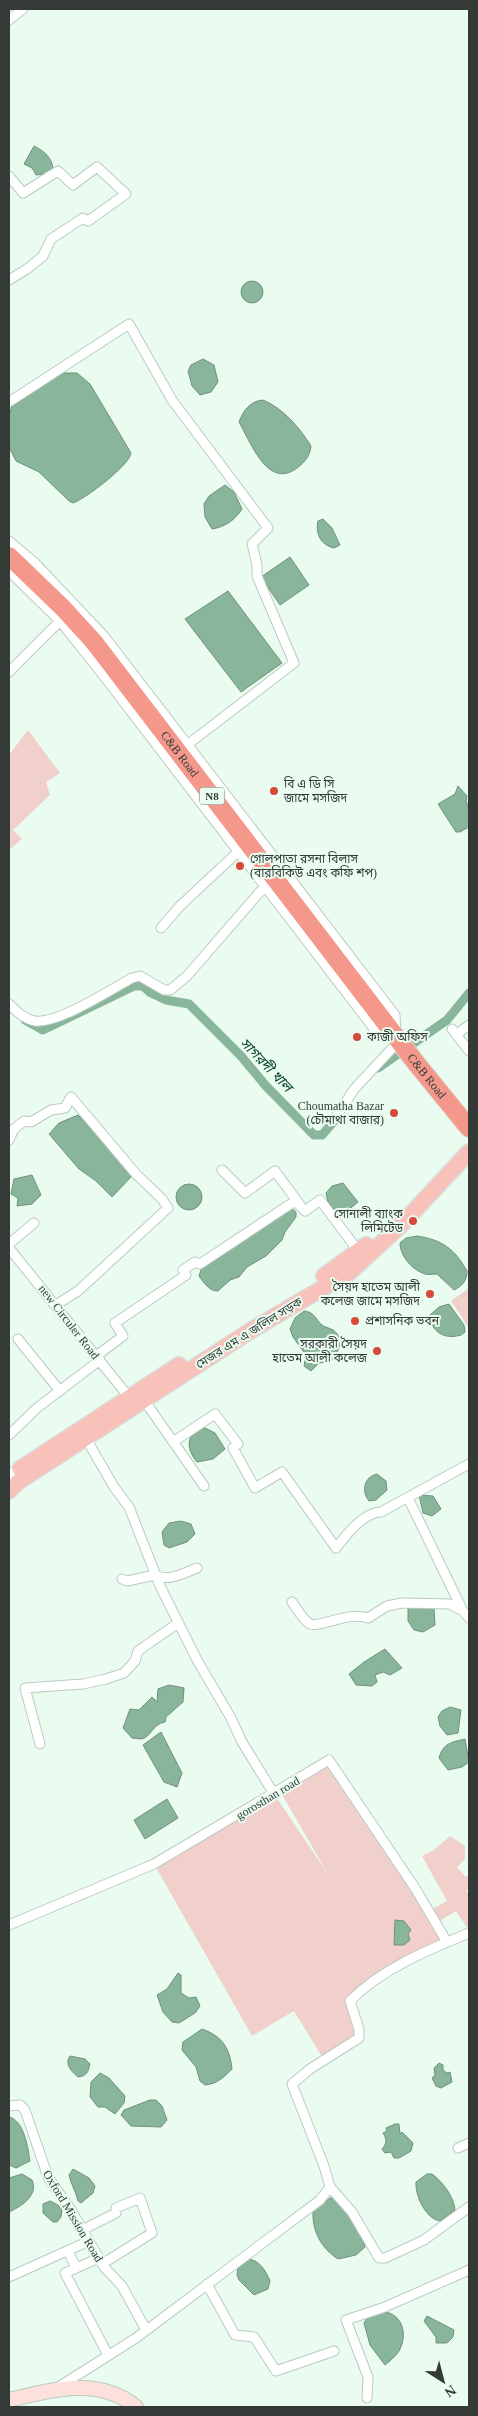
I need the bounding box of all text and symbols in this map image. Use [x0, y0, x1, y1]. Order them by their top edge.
street label: C&B Road [158, 728, 202, 780]
place label: বি এ ডি সি জামে মসজিদ [283, 776, 348, 805]
marker: বি এ ডি সি জামে মসজিদ [268, 785, 280, 797]
road number: N8 [200, 788, 224, 804]
place label: গোলপাতা রসনা বিলাস (বারবিকিউ এবং কফি শপ) [250, 851, 377, 880]
marker: গোলপাতা রসনা বিলাস (বারবিকিউ এবং কফি শপ) [234, 860, 246, 872]
place label: কাজী অফিস [366, 1029, 428, 1044]
marker: কাজী অফিস [351, 1031, 363, 1043]
water label: সাগরদী খাল [237, 1035, 298, 1097]
street label: C&B Road [404, 1051, 449, 1101]
place label: Choumatha Bazar (চৌমাথা বাজার) [298, 1099, 384, 1127]
marker: Choumatha Bazar (চৌমাথা বাজার) [388, 1107, 400, 1119]
place label: সোনালী ব্যাংক লিমিটেড [334, 1206, 403, 1235]
marker: সোনালী ব্যাংক লিমিটেড [407, 1215, 419, 1227]
place label: সৈয়দ হাতেম আলী কলেজ জামে মসজিদ [320, 1279, 421, 1308]
street label: new Circuler Road [36, 1282, 102, 1362]
marker: সৈয়দ হাতেম আলী কলেজ জামে মসজিদ [424, 1288, 436, 1300]
street label: মেজর এম এ জলিল সড়ক [193, 1294, 305, 1371]
place label: প্রশাসনিক ভবন [365, 1313, 440, 1328]
marker: প্রশাসনিক ভবন [349, 1315, 361, 1327]
place label: সরকারী সৈয়দ হাতেম আলী কলেজ [271, 1336, 368, 1365]
marker: সরকারী সৈয়দ হাতেম আলী কলেজ [371, 1345, 383, 1357]
street label: gorosthan road [234, 1774, 302, 1822]
street label: Oxford Mission Road [40, 2168, 106, 2264]
north arrow [418, 2356, 468, 2406]
text: N [442, 2382, 459, 2400]

